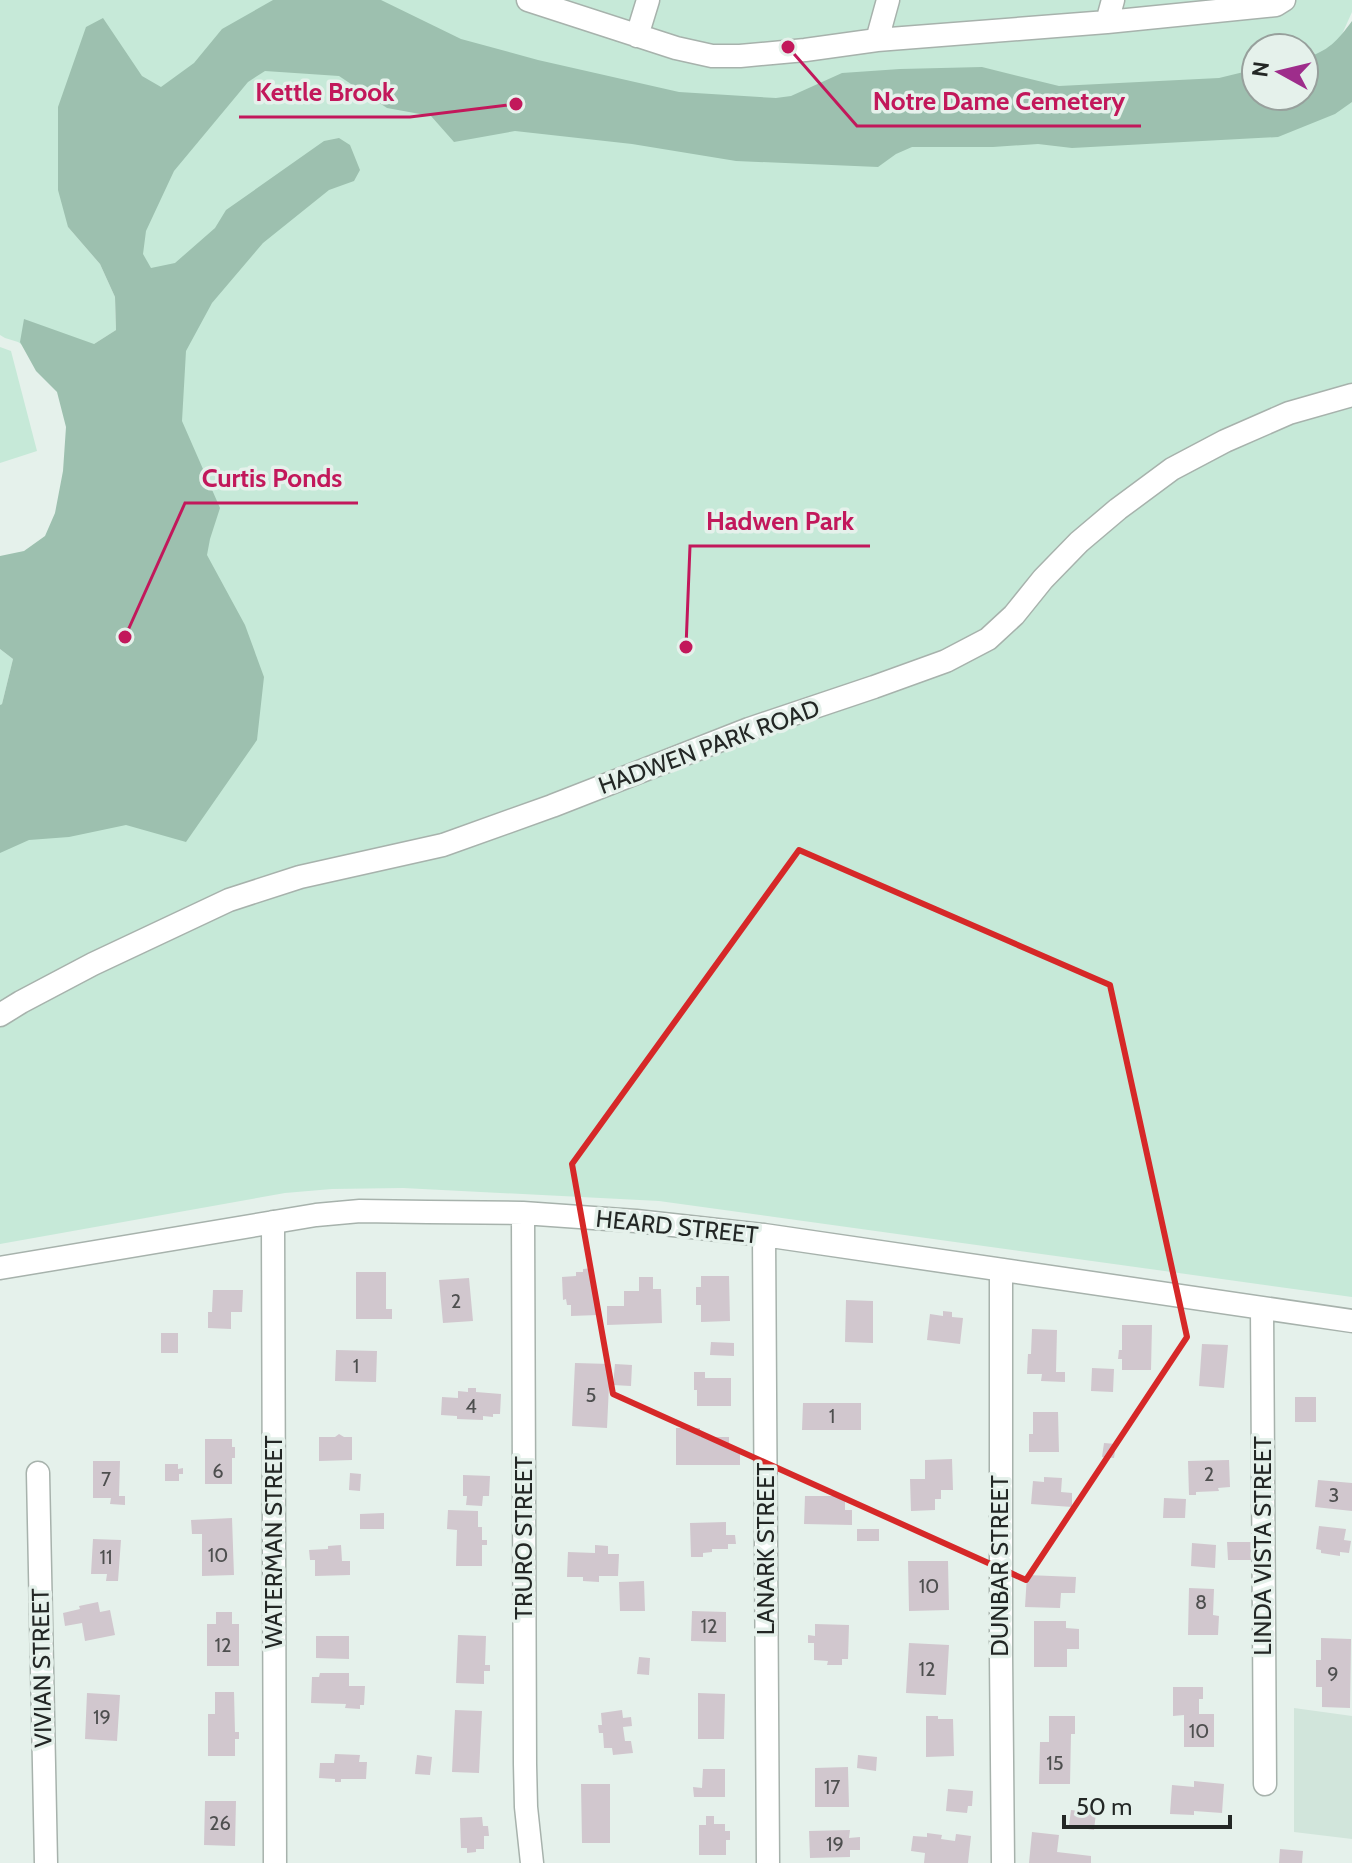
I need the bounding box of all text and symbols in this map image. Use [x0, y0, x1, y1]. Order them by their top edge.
north arrow [1240, 32, 1320, 112]
text: N [1246, 60, 1275, 79]
callout: Kettle Brook [239, 67, 410, 117]
text: Kettle Brook [255, 76, 395, 108]
callout: Notre Dame Cemetery [857, 76, 1141, 126]
text: Notre Dame Cemetery [873, 85, 1125, 117]
callout: Curtis Ponds [185, 453, 358, 503]
text: Curtis Ponds [202, 462, 342, 494]
callout: Hadwen Park [690, 496, 870, 546]
text: Hadwen Park [706, 505, 854, 537]
street label: HADWEN PARK ROAD [594, 693, 823, 800]
street label: HEARD STREET [594, 1204, 760, 1249]
house number: 2 [451, 1289, 461, 1313]
house number: 1 [353, 1354, 359, 1378]
house number: 5 [586, 1383, 596, 1407]
house number: 4 [465, 1394, 477, 1418]
house number: 1 [829, 1404, 835, 1428]
street label: WATERMAN STREET [259, 1435, 288, 1649]
street label: LINDA VISTA STREET [1248, 1436, 1277, 1656]
street label: TRURO STREET [509, 1456, 538, 1620]
house number: 6 [212, 1459, 224, 1483]
street label: LANARK STREET [751, 1462, 780, 1635]
house number: 2 [1204, 1462, 1214, 1486]
house number: 7 [101, 1467, 111, 1491]
street label: DUNBAR STREET [985, 1475, 1014, 1657]
house number: 3 [1329, 1483, 1339, 1507]
house number: 10 [208, 1543, 228, 1567]
house number: 11 [99, 1545, 113, 1569]
house number: 10 [919, 1574, 939, 1598]
street label: VIVIAN STREET [26, 1588, 57, 1748]
house number: 8 [1195, 1590, 1207, 1614]
house number: 12 [701, 1614, 718, 1638]
house number: 12 [215, 1633, 232, 1657]
house number: 12 [919, 1657, 936, 1681]
house number: 9 [1327, 1662, 1339, 1686]
house number: 19 [93, 1705, 111, 1729]
house number: 10 [1189, 1719, 1209, 1743]
house number: 15 [1046, 1751, 1064, 1775]
house number: 17 [824, 1775, 840, 1799]
scale bar [1064, 1779, 1230, 1829]
text: 50 m [1076, 1792, 1132, 1821]
house number: 26 [209, 1811, 231, 1835]
house number: 19 [826, 1832, 844, 1856]

